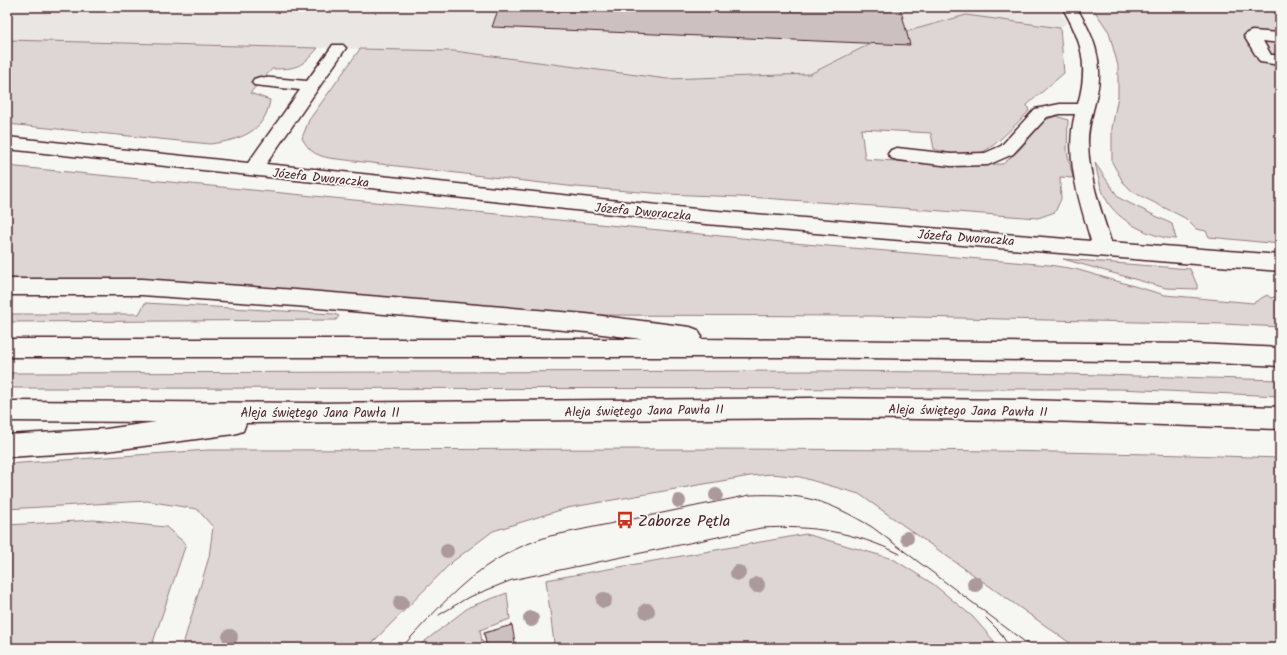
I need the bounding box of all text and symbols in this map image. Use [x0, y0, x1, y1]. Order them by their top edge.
street label: Józefa Dworaczka [272, 163, 370, 194]
street label: Józefa Dworaczka [594, 198, 692, 227]
street label: Józefa Dworaczka [917, 225, 1015, 252]
street label: Aleja świętego Jana Pawła II [564, 400, 724, 423]
street label: Aleja świętego Jana Pawła II [888, 400, 1048, 423]
street label: Aleja świętego Jana Pawła II [240, 403, 400, 424]
place label: Zaborze Pętla [638, 509, 730, 534]
bus stop icon: Zaborze Pętla [615, 510, 635, 530]

